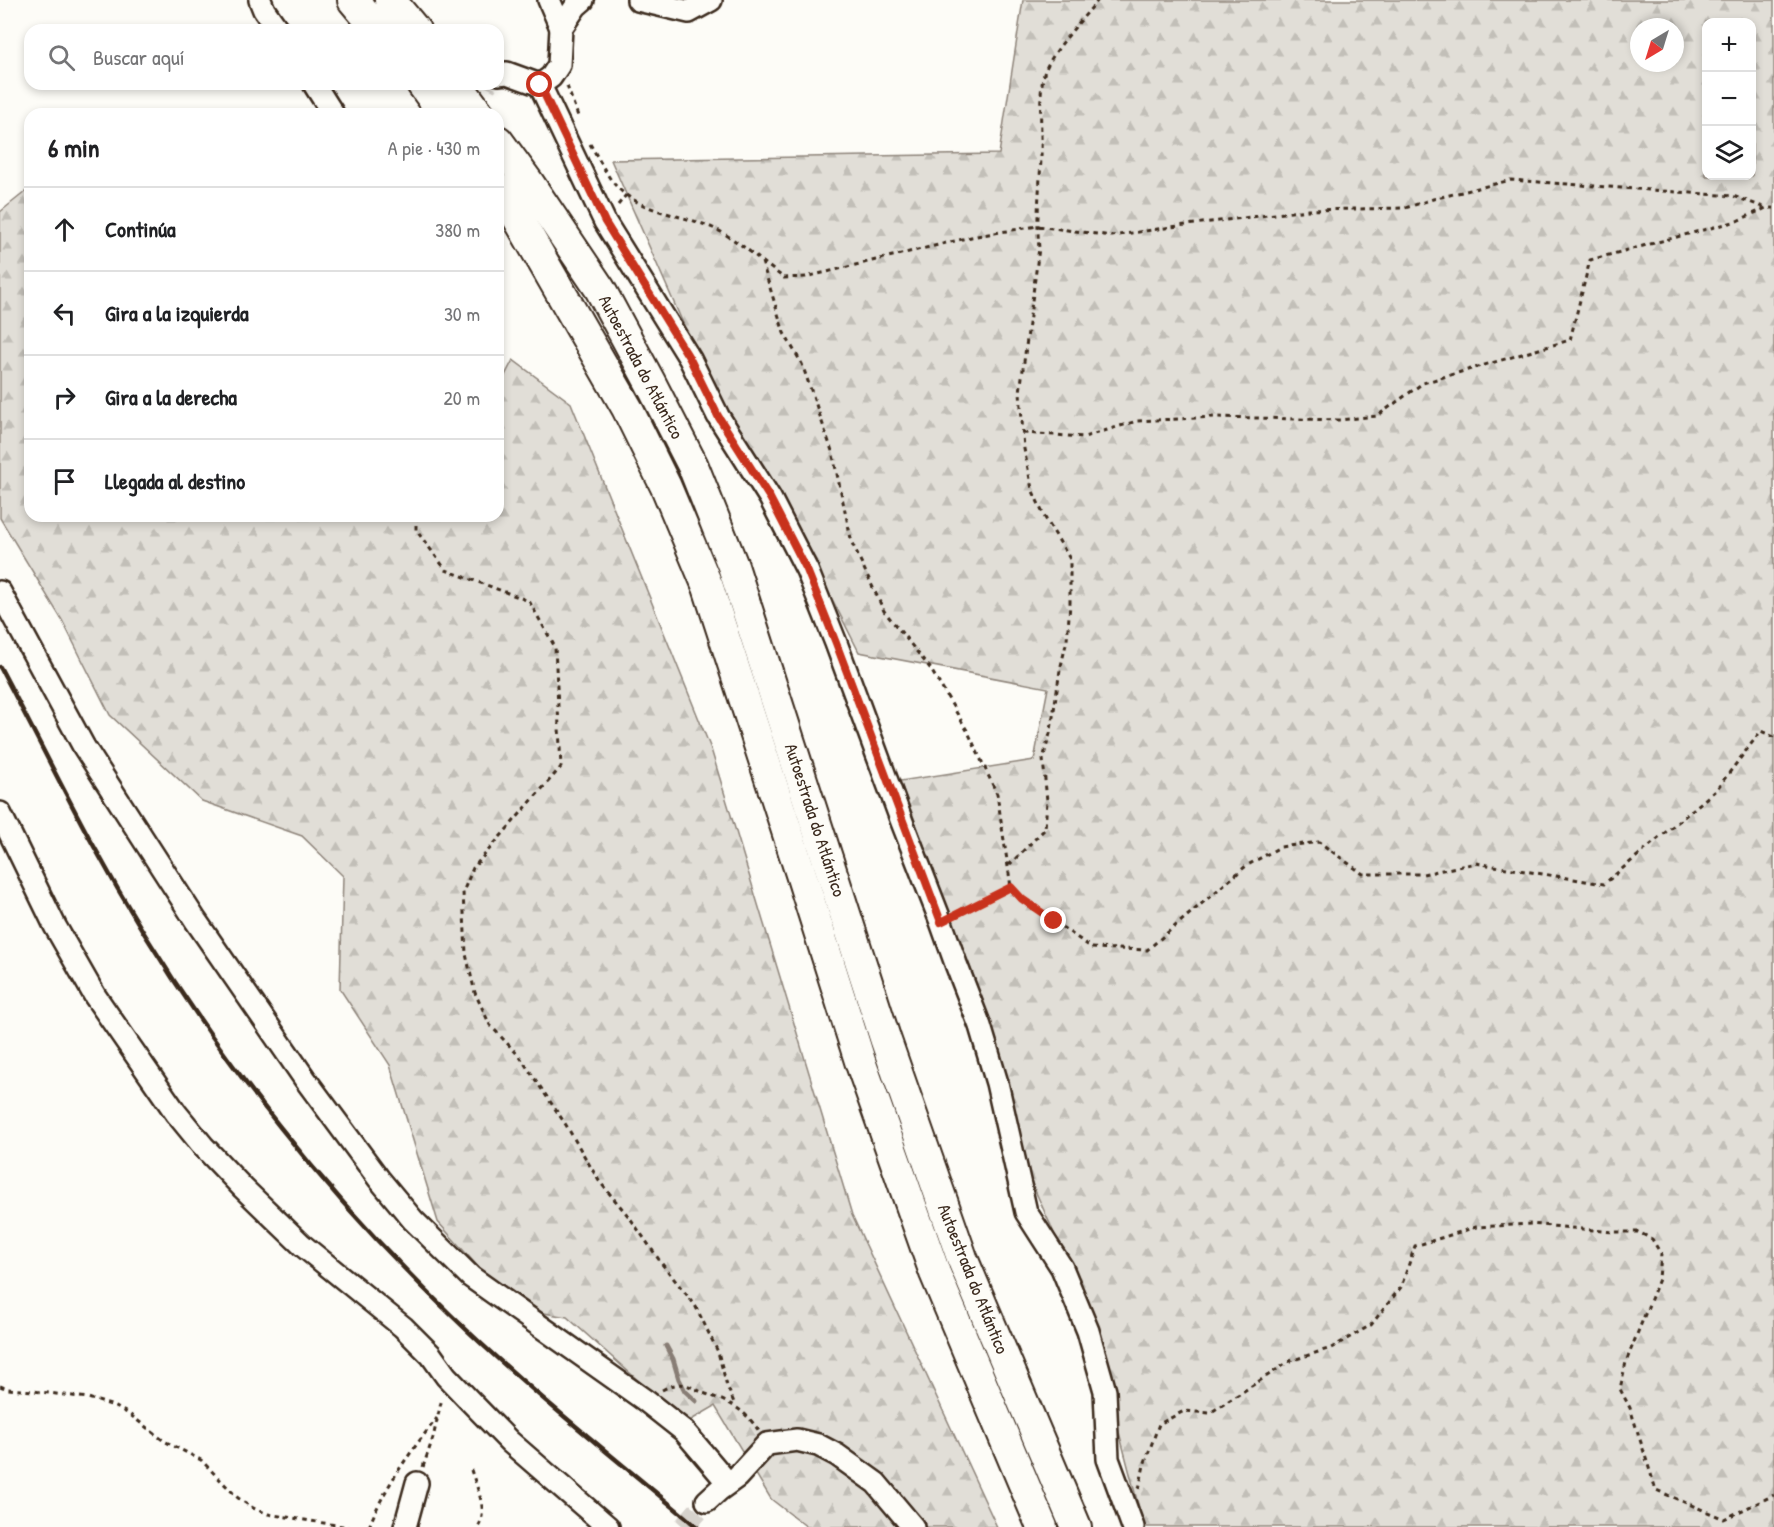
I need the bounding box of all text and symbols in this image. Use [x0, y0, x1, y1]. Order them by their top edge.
north arrow [1630, 18, 1684, 72]
map controls [1702, 18, 1756, 180]
button: + [1702, 18, 1756, 72]
search box [24, 24, 504, 90]
icon: search [45, 41, 78, 74]
text: Buscar aquí [93, 42, 185, 72]
route start [526, 71, 552, 97]
button: − [1702, 72, 1756, 126]
button: layers [1702, 126, 1756, 180]
text: 6 min [48, 130, 100, 165]
text: A pie · 430 m [388, 134, 480, 161]
icon: ahead [48, 213, 81, 246]
text: Continúa [105, 214, 176, 244]
text: 380 m [435, 216, 480, 243]
street label: Autoestrada do Atlántico [593, 290, 690, 443]
icon: left [48, 297, 81, 330]
text: Gira a la izquierda [105, 298, 249, 328]
text: 30 m [444, 300, 480, 327]
icon: right [48, 381, 81, 414]
text: Gira a la derecha [105, 382, 237, 412]
text: 20 m [443, 384, 480, 411]
icon: arrive [48, 465, 81, 498]
text: Llegada al destino [105, 466, 245, 496]
street label: Autoestrada do Atlántico [779, 740, 852, 900]
route end [1040, 907, 1066, 933]
street label: Autoestrada do Atlántico [932, 1200, 1015, 1358]

